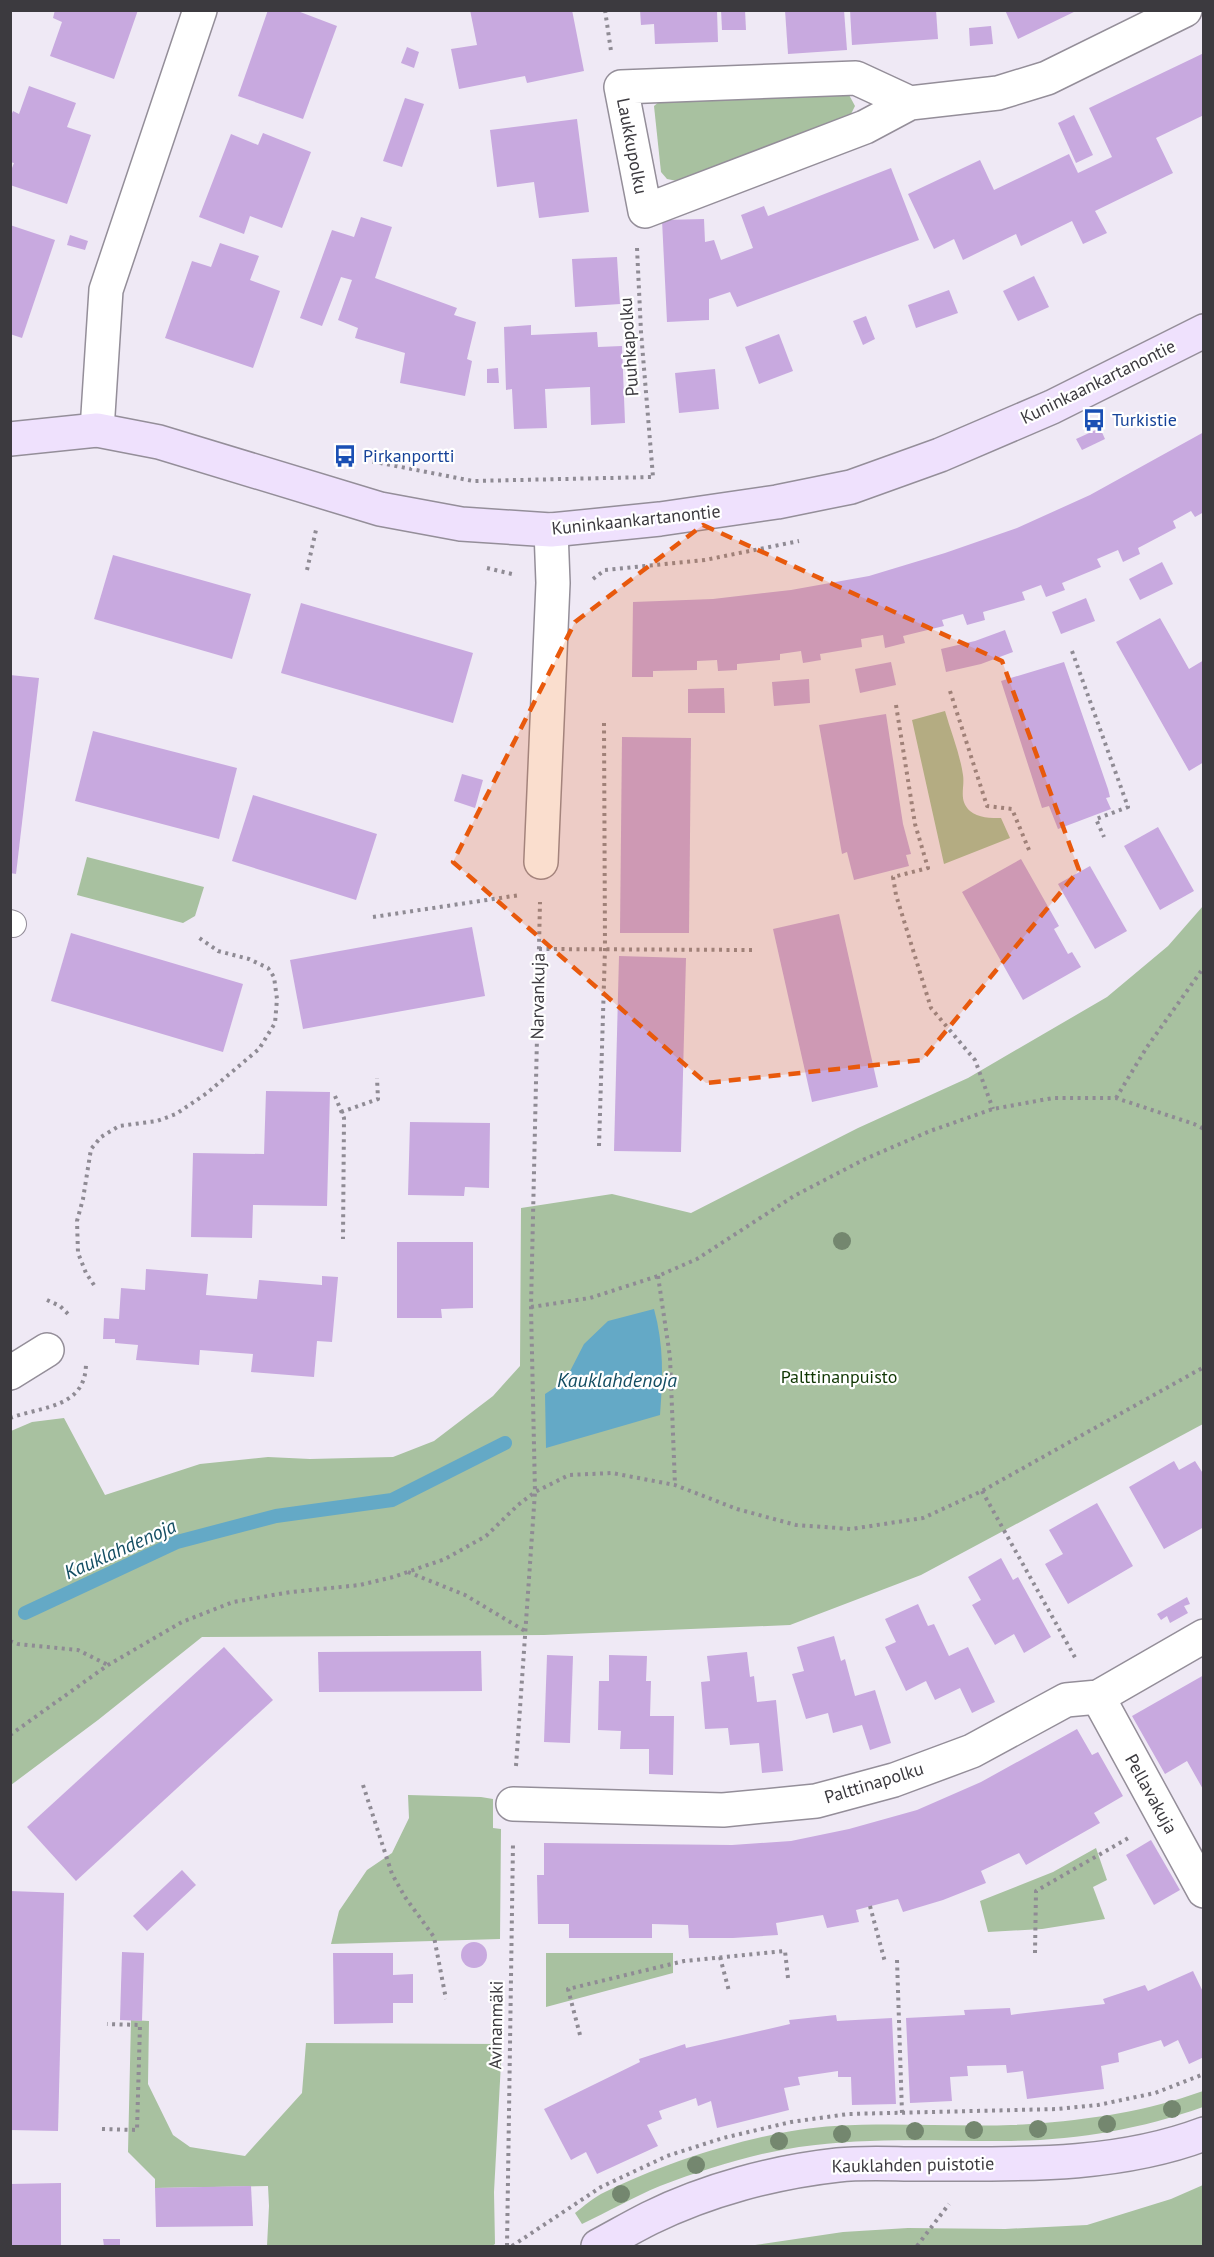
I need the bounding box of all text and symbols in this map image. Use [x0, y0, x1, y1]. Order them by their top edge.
street label: Laukkupolku [612, 96, 653, 196]
street label: Puuhkapolku [614, 297, 643, 397]
street label: Kuninkaankartanontie [1016, 334, 1179, 429]
bus stop icon: Turkistie [1081, 407, 1107, 433]
place label: Turkistie [1112, 408, 1177, 431]
bus stop icon: Pirkanportti [332, 443, 358, 469]
place label: Pirkanportti [363, 444, 454, 467]
street label: Kuninkaankartanontie [550, 499, 722, 540]
street label: Narvankuja [525, 952, 550, 1040]
park label: Palttinanpuisto [781, 1365, 897, 1388]
water label: Kauklahdenoja [557, 1367, 677, 1393]
water label: Kauklahdenoja [60, 1513, 180, 1585]
street label: Pellavakuja [1120, 1750, 1183, 1838]
street label: Palttinapolku [822, 1757, 926, 1808]
street label: Avinanmäki [483, 1980, 508, 2070]
street label: Kauklahden puistotie [831, 2152, 995, 2177]

